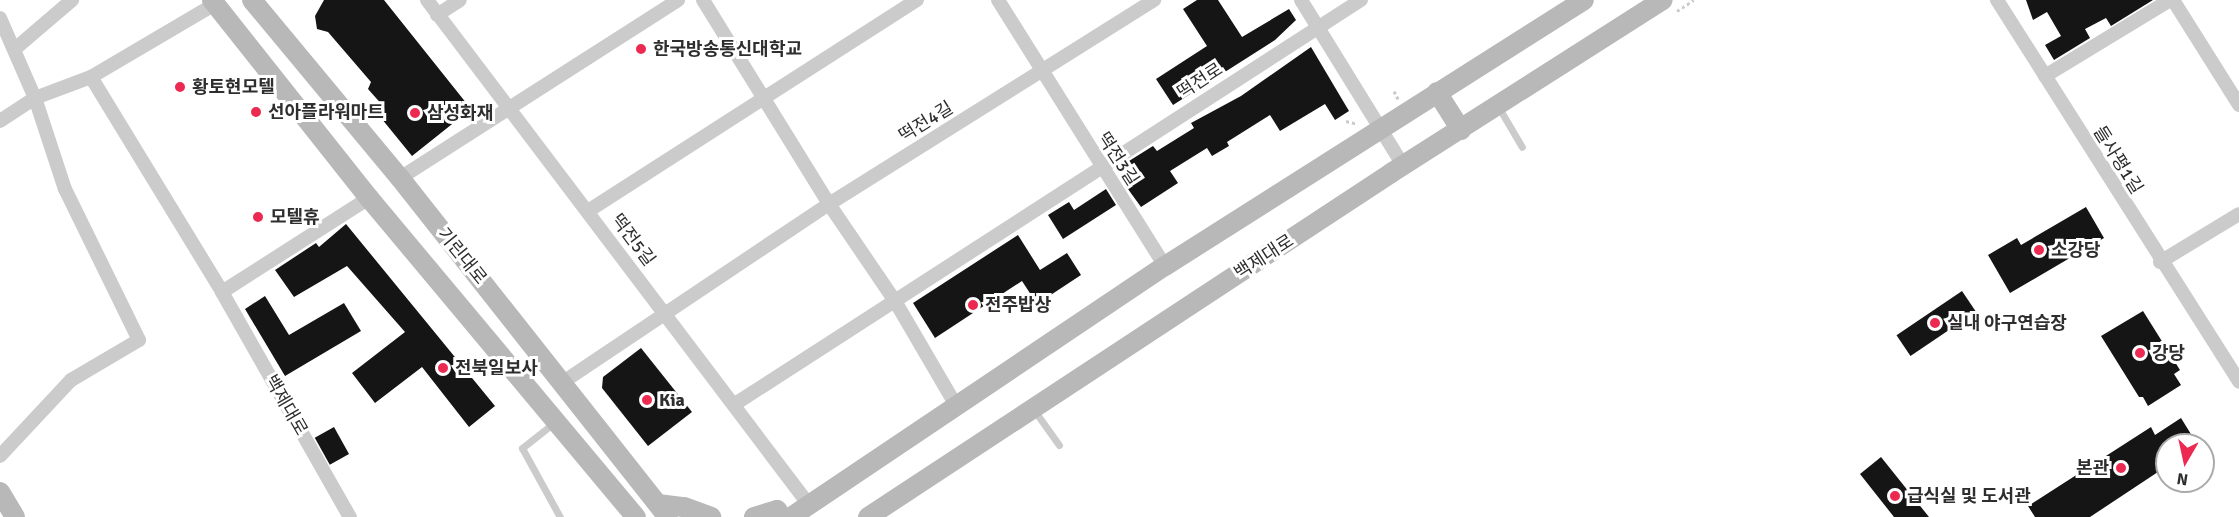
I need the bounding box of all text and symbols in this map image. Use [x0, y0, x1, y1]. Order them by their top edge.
place label: 한국방송통신대학교 [653, 38, 802, 60]
marker: 한국방송통신대학교 [634, 42, 648, 56]
street label: 떡전로 [1173, 58, 1227, 104]
place label: 황토현모텔 [192, 76, 275, 98]
marker: 황토현모텔 [173, 80, 187, 94]
street label: 떡전4길 [895, 97, 957, 147]
place label: 선아플라워마트 [268, 101, 384, 123]
place label: 삼성화재 [427, 102, 493, 124]
marker: 선아플라워마트 [249, 105, 263, 119]
marker: 삼성화재 [408, 106, 422, 120]
street label: 들사평1길 [2089, 122, 2147, 198]
street label: 떡전3길 [1093, 128, 1143, 190]
place label: 모텔휴 [270, 206, 320, 228]
marker: 모텔휴 [251, 210, 265, 224]
street label: 떡전5길 [607, 210, 659, 270]
street label: 기린대로 [433, 223, 491, 289]
street label: 백제대로 [1230, 230, 1298, 284]
place label: 소강당 [2051, 239, 2101, 261]
marker: 소강당 [2032, 243, 2046, 257]
place label: 전주밥상 [985, 294, 1051, 316]
marker: 전주밥상 [966, 298, 980, 312]
place label: 실내 야구연습장 [1947, 312, 2067, 334]
marker: 실내 야구연습장 [1928, 316, 1942, 330]
place label: 강당 [2152, 342, 2185, 364]
marker: 강당 [2133, 346, 2147, 360]
place label: 전북일보사 [455, 357, 538, 379]
marker: 전북일보사 [436, 361, 450, 375]
street label: 백제대로 [260, 371, 312, 439]
place label: Kia [659, 389, 685, 411]
marker: Kia [640, 393, 654, 407]
north arrow [2155, 433, 2215, 493]
place label: 본관 [2076, 457, 2109, 479]
marker: 본관 [2114, 461, 2128, 475]
text: N [2175, 468, 2190, 490]
place label: 급식실 및 도서관 [1907, 485, 2031, 507]
marker: 급식실 및 도서관 [1888, 489, 1902, 503]

